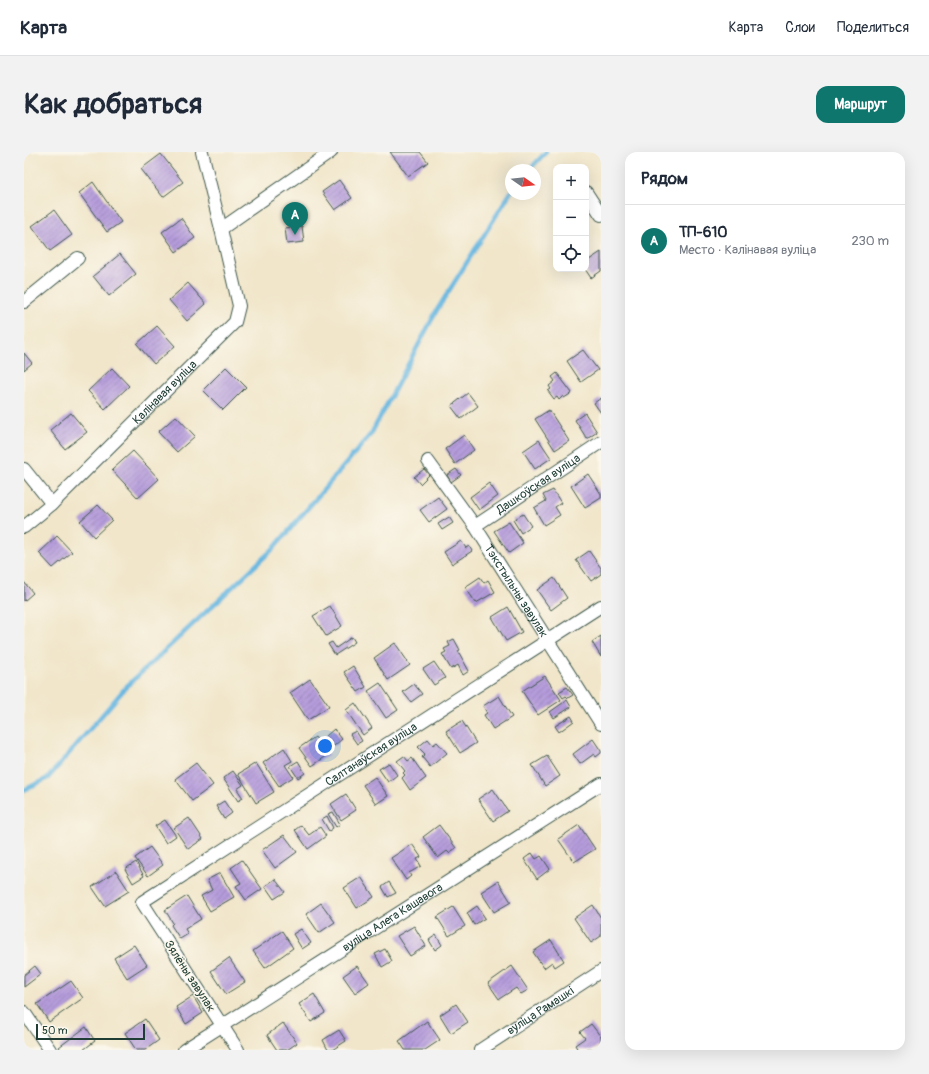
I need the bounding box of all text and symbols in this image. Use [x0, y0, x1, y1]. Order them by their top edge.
text: Карта [20, 16, 67, 40]
text: Карта [729, 19, 763, 36]
text: Слои [785, 19, 815, 36]
text: Поделиться [837, 19, 909, 36]
button: Маршрут [816, 86, 905, 123]
text: Как добраться [24, 87, 202, 122]
north arrow [505, 164, 541, 200]
map controls [553, 164, 589, 272]
button: + [553, 164, 589, 200]
text: Рядом [641, 168, 688, 189]
button: − [553, 200, 589, 236]
pin: A [282, 202, 308, 235]
text: ТП-610 [679, 223, 728, 242]
text: A [650, 233, 658, 249]
text: 230 m [852, 233, 889, 249]
button: locate [553, 236, 589, 272]
text: Место · Калінавая вуліца [679, 242, 816, 258]
street label: Калінавая вуліца [130, 357, 201, 428]
street label: Дашкоўская вуліца [493, 451, 584, 518]
street label: Тэкстыльны завулак [481, 542, 551, 640]
street label: Салтанаўская вуліца [323, 719, 420, 790]
your location [315, 736, 335, 756]
street label: вуліца Алега Кашавога [339, 880, 446, 955]
street label: Зялёны завулак [161, 938, 218, 1015]
street label: вуліца Рамашкі [504, 984, 577, 1038]
scale bar [36, 1022, 145, 1041]
text: 50 m [42, 1024, 68, 1037]

